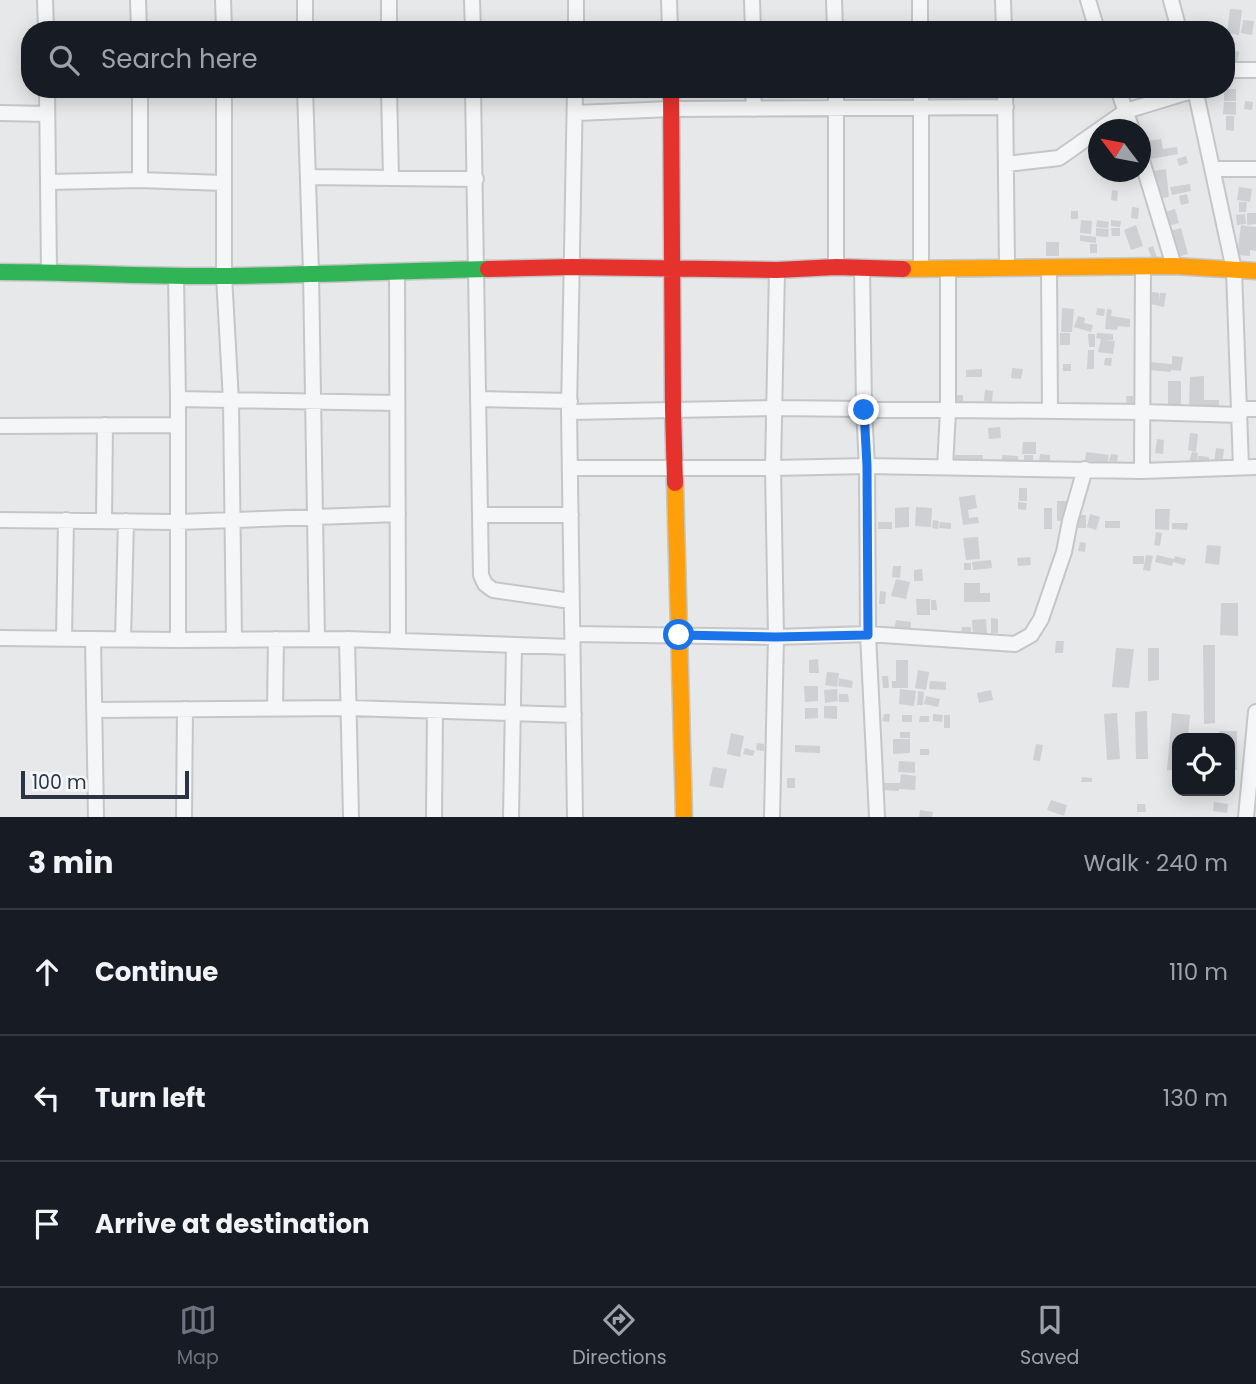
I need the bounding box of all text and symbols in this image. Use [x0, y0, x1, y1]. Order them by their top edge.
search box [21, 21, 1235, 98]
icon: search [45, 41, 83, 79]
text: Search here [101, 41, 258, 77]
north arrow [1088, 119, 1151, 182]
route end [848, 394, 879, 425]
route start [663, 619, 694, 650]
map controls [1172, 733, 1235, 796]
button: locate [1172, 733, 1235, 796]
scale bar [21, 768, 189, 800]
text: 100 m [32, 769, 87, 796]
text: 3 min [28, 841, 113, 884]
text: Walk · 240 m [1083, 847, 1228, 879]
icon: ahead [28, 953, 66, 991]
text: Continue [95, 954, 218, 990]
text: 110 m [1169, 956, 1228, 988]
icon: left [28, 1079, 66, 1117]
text: Turn left [95, 1080, 206, 1116]
text: 130 m [1163, 1082, 1228, 1114]
icon: arrive [28, 1205, 66, 1243]
text: Arrive at destination [95, 1206, 370, 1242]
tab: Map [177, 1301, 219, 1372]
tab: Directions [572, 1301, 667, 1372]
tab: Saved [1020, 1301, 1079, 1372]

